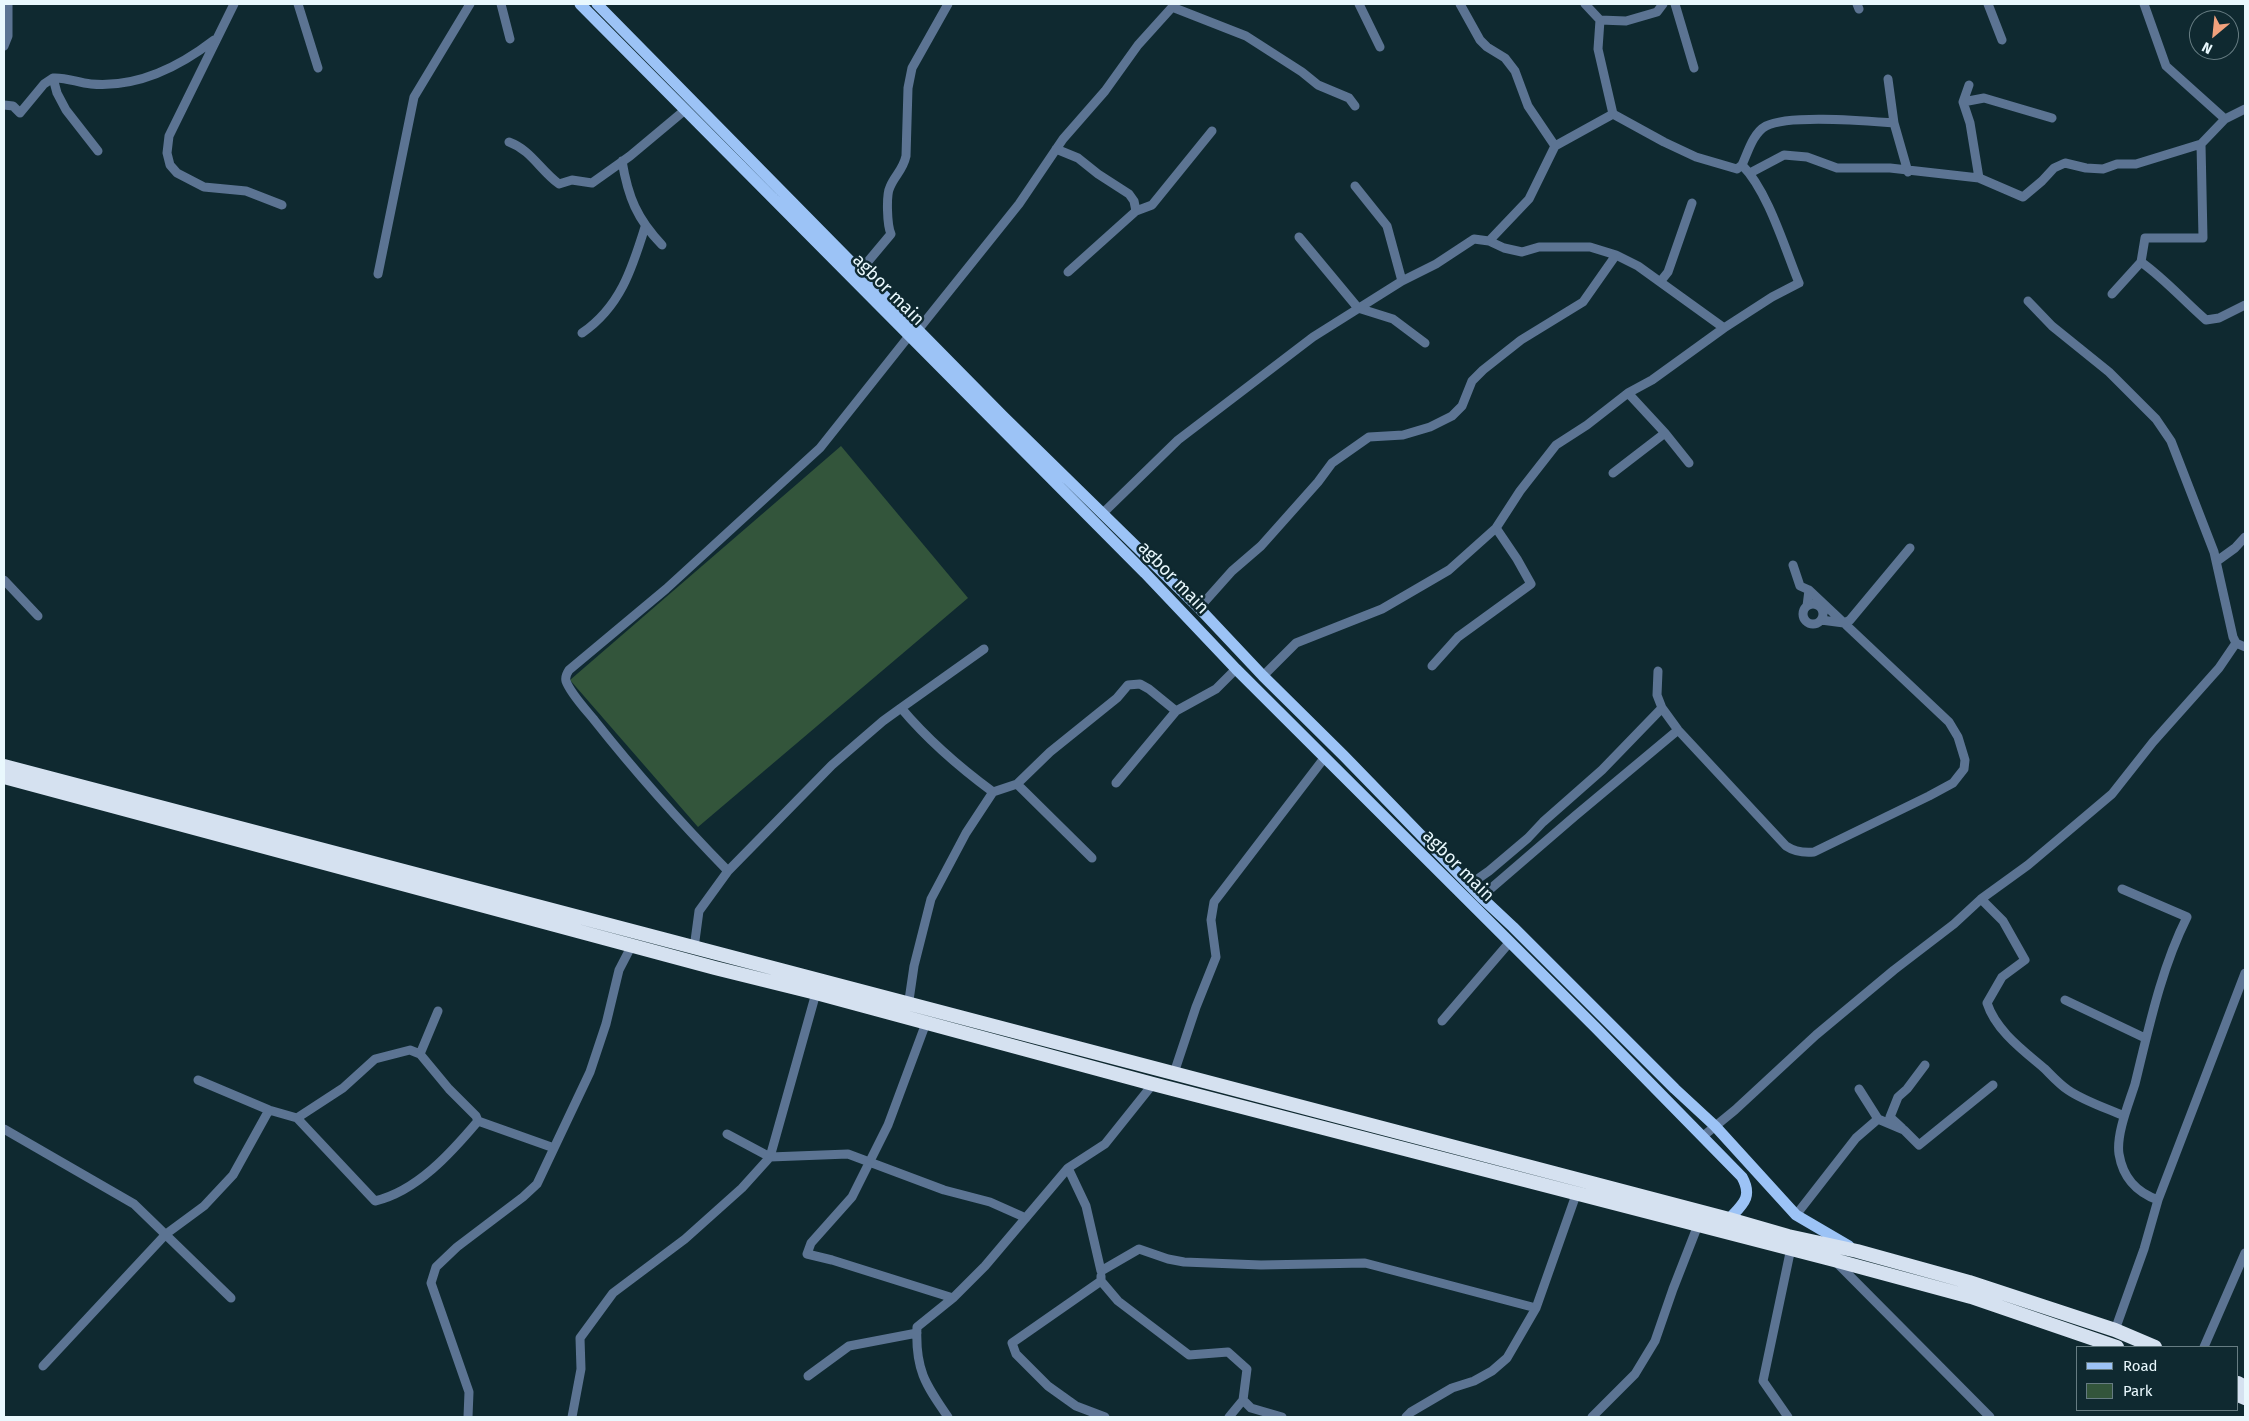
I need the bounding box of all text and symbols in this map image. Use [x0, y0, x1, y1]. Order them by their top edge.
north arrow [2189, 10, 2239, 60]
text: N [2199, 38, 2215, 57]
street label: agbor main [848, 250, 928, 330]
street label: agbor main [1133, 537, 1213, 619]
street label: agbor main [1418, 826, 1498, 906]
legend [2076, 1346, 2239, 1411]
text: Road [2123, 1357, 2158, 1375]
text: Park [2123, 1382, 2153, 1400]

